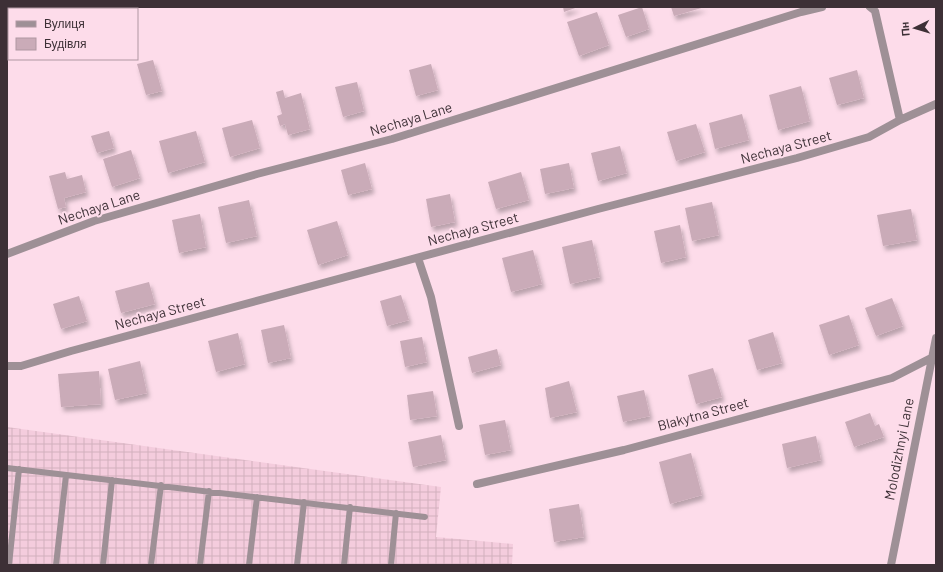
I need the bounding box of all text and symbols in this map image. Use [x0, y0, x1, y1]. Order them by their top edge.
legend [8, 8, 138, 60]
north arrow [895, 8, 935, 48]
text: Вулиця [44, 16, 85, 31]
text: Пн [897, 21, 912, 37]
text: Будівля [44, 36, 86, 51]
street label: Nechaya Lane [368, 98, 454, 139]
street label: Nechaya Street [739, 126, 833, 167]
street label: Nechaya Lane [56, 185, 142, 228]
street label: Nechaya Street [426, 208, 520, 249]
street label: Nechaya Street [113, 292, 207, 333]
street label: Blakytna Street [656, 393, 750, 434]
street label: Molodizhnyi Lane [880, 396, 917, 501]

